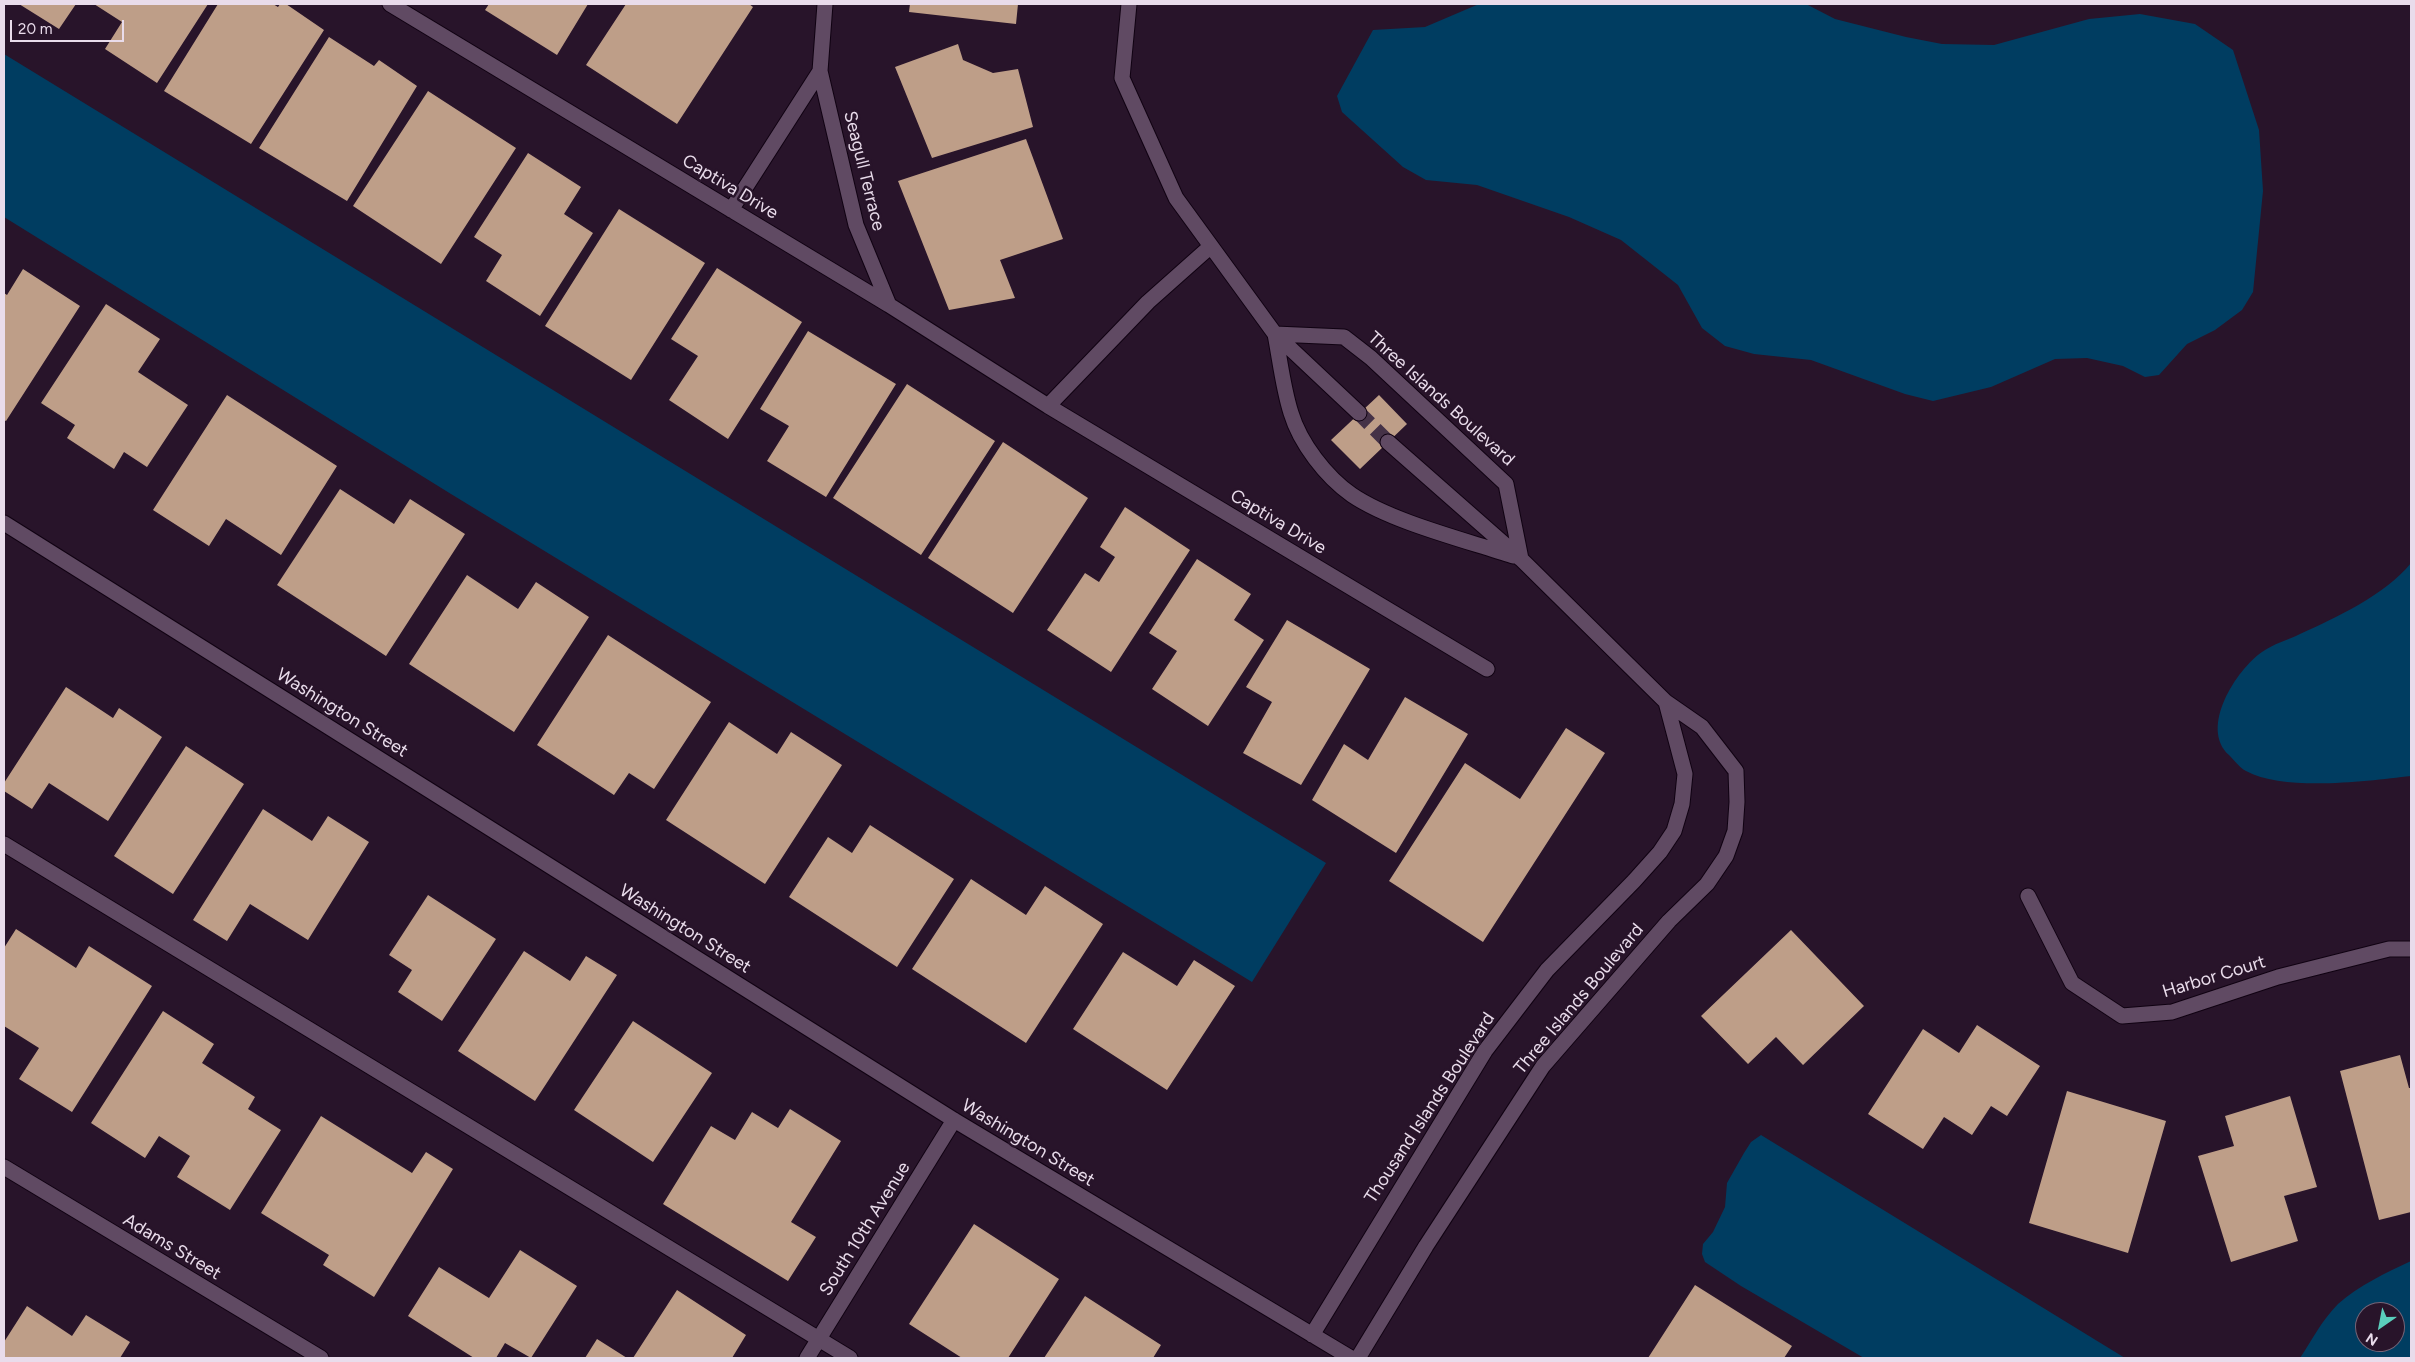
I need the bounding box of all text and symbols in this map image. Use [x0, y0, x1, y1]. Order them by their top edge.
scale bar [12, 10, 126, 42]
text: 20 m [18, 20, 52, 38]
street label: Seagull Terrace [839, 109, 889, 233]
street label: Captiva Drive [678, 150, 782, 224]
street label: Three Islands Boulevard [1363, 327, 1519, 471]
street label: Captiva Drive [1226, 485, 1330, 559]
street label: Washington Street [272, 664, 412, 762]
street label: Washington Street [615, 880, 755, 978]
street label: Three Islands Boulevard [1510, 919, 1648, 1079]
street label: Harbor Court [2160, 951, 2268, 1003]
street label: Thousand Islands Boulevard [1360, 1009, 1500, 1207]
street label: Washington Street [958, 1095, 1098, 1191]
street label: South 10th Avenue [815, 1158, 915, 1300]
street label: Adams Street [119, 1209, 225, 1285]
north arrow [2355, 1302, 2405, 1352]
text: N [2363, 1329, 2381, 1349]

